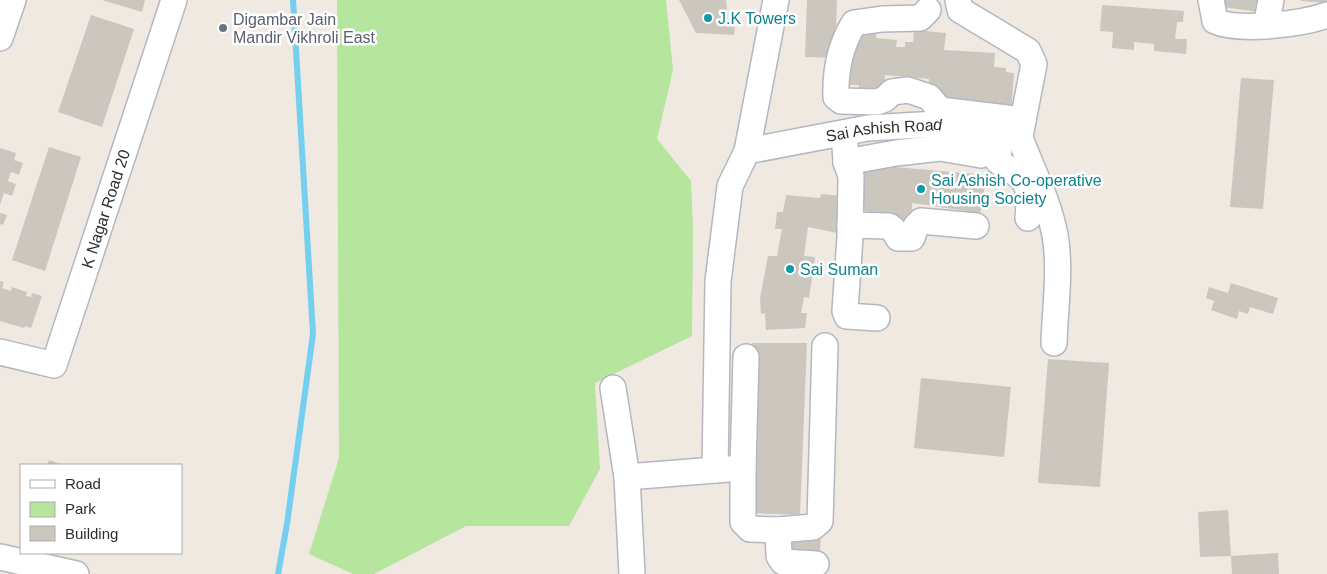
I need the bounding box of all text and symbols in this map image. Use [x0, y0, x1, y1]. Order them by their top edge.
place label: J.K Towers [718, 10, 796, 27]
place label: Digambar Jain Mandir Vikhroli East [233, 11, 376, 46]
marker: J.K Towers [702, 12, 714, 24]
marker: Digambar Jain Mandir Vikhroli East [217, 22, 229, 34]
street label: Sai Ashish Road [824, 116, 944, 145]
street label: K Nagar Road 20 [78, 147, 133, 270]
place label: Sai Ashish Co-operative Housing Society [931, 172, 1102, 207]
marker: Sai Ashish Co-operative Housing Society [915, 183, 927, 195]
place label: Sai Suman [800, 261, 878, 278]
marker: Sai Suman [784, 263, 796, 275]
legend [20, 464, 182, 554]
text: Road [65, 475, 101, 492]
text: Park [65, 500, 96, 517]
text: Building [65, 525, 118, 542]

